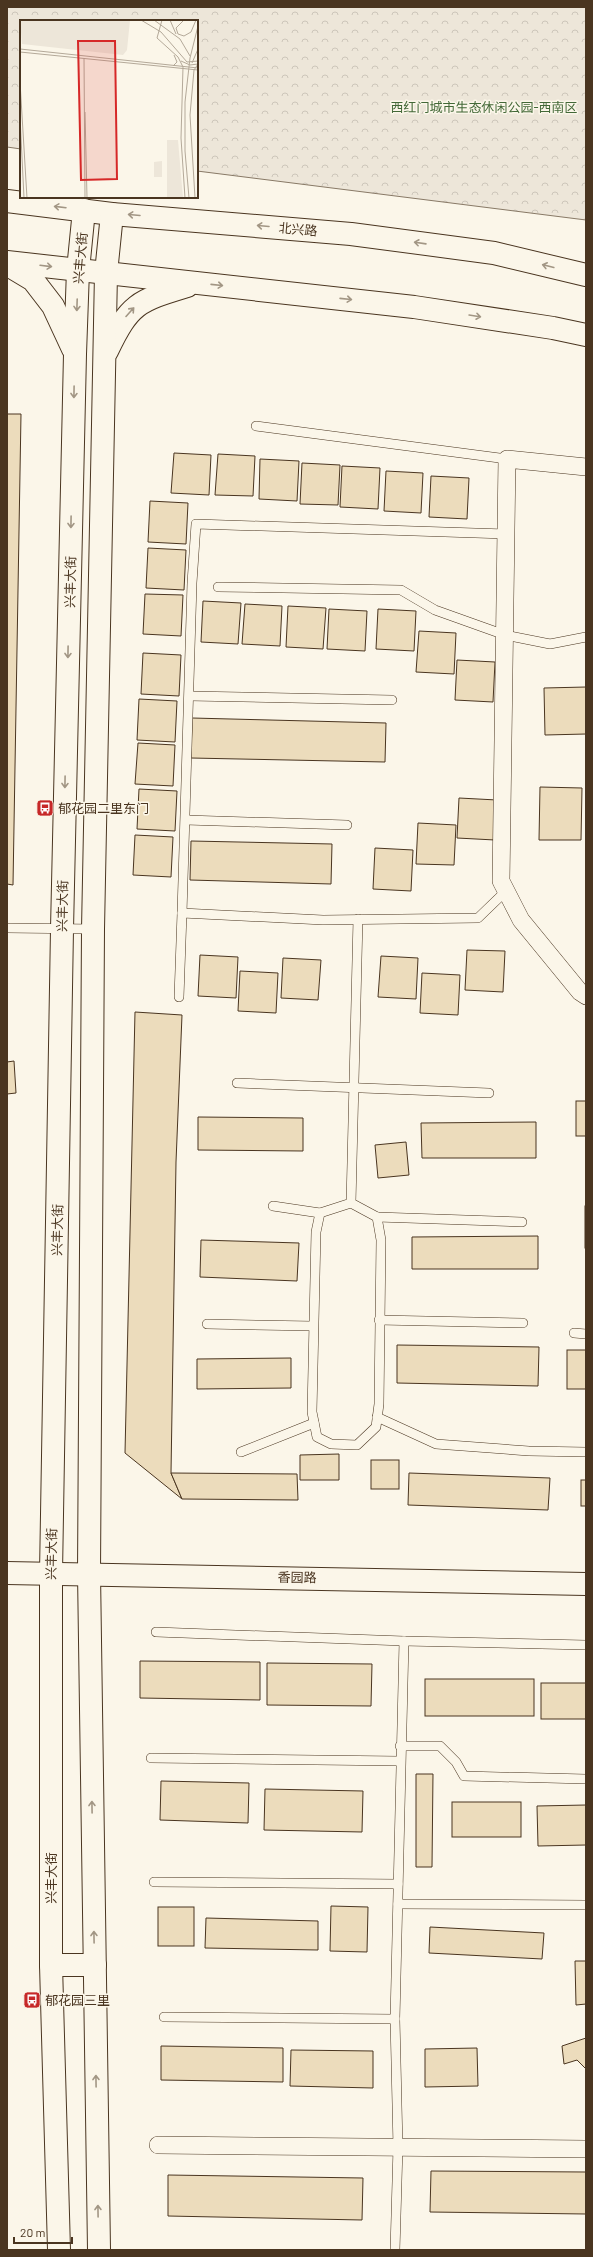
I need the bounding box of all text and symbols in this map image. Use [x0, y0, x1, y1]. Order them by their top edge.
inset map [20, 20, 198, 198]
park label: 西红门城市生态休闲公园-西南区 [390, 99, 578, 115]
one-way arrow [54, 203, 67, 211]
one-way arrow [128, 212, 141, 219]
street label: 北兴路 [278, 219, 318, 239]
one-way arrow [257, 223, 270, 230]
street label: 兴丰大街 [70, 231, 90, 285]
one-way arrow [414, 239, 427, 247]
one-way arrow [542, 262, 555, 269]
one-way arrow [39, 263, 52, 270]
one-way arrow [210, 282, 223, 289]
one-way arrow [339, 296, 352, 303]
one-way arrow [73, 298, 80, 311]
one-way arrow [125, 307, 135, 317]
one-way arrow [468, 312, 481, 320]
one-way arrow [71, 385, 78, 398]
one-way arrow [67, 515, 75, 528]
street label: 兴丰大街 [62, 556, 78, 608]
one-way arrow [64, 645, 72, 658]
one-way arrow [61, 775, 69, 788]
bus stop icon: 郁花园二里东门 [35, 798, 55, 818]
place label: 郁花园二里东门 [58, 800, 149, 816]
street label: 兴丰大街 [54, 880, 70, 932]
street label: 兴丰大街 [49, 1204, 65, 1256]
street label: 兴丰大街 [43, 1528, 59, 1580]
street label: 香园路 [277, 1569, 317, 1585]
one-way arrow [88, 1801, 95, 1814]
street label: 兴丰大街 [43, 1852, 59, 1904]
one-way arrow [90, 1931, 98, 1944]
bus stop icon: 郁花园三里 [22, 1990, 42, 2010]
place label: 郁花园三里 [45, 1992, 110, 2008]
one-way arrow [92, 2075, 100, 2088]
one-way arrow [94, 2205, 102, 2218]
scale bar [14, 2219, 72, 2245]
text: 20 m [20, 2225, 46, 2239]

